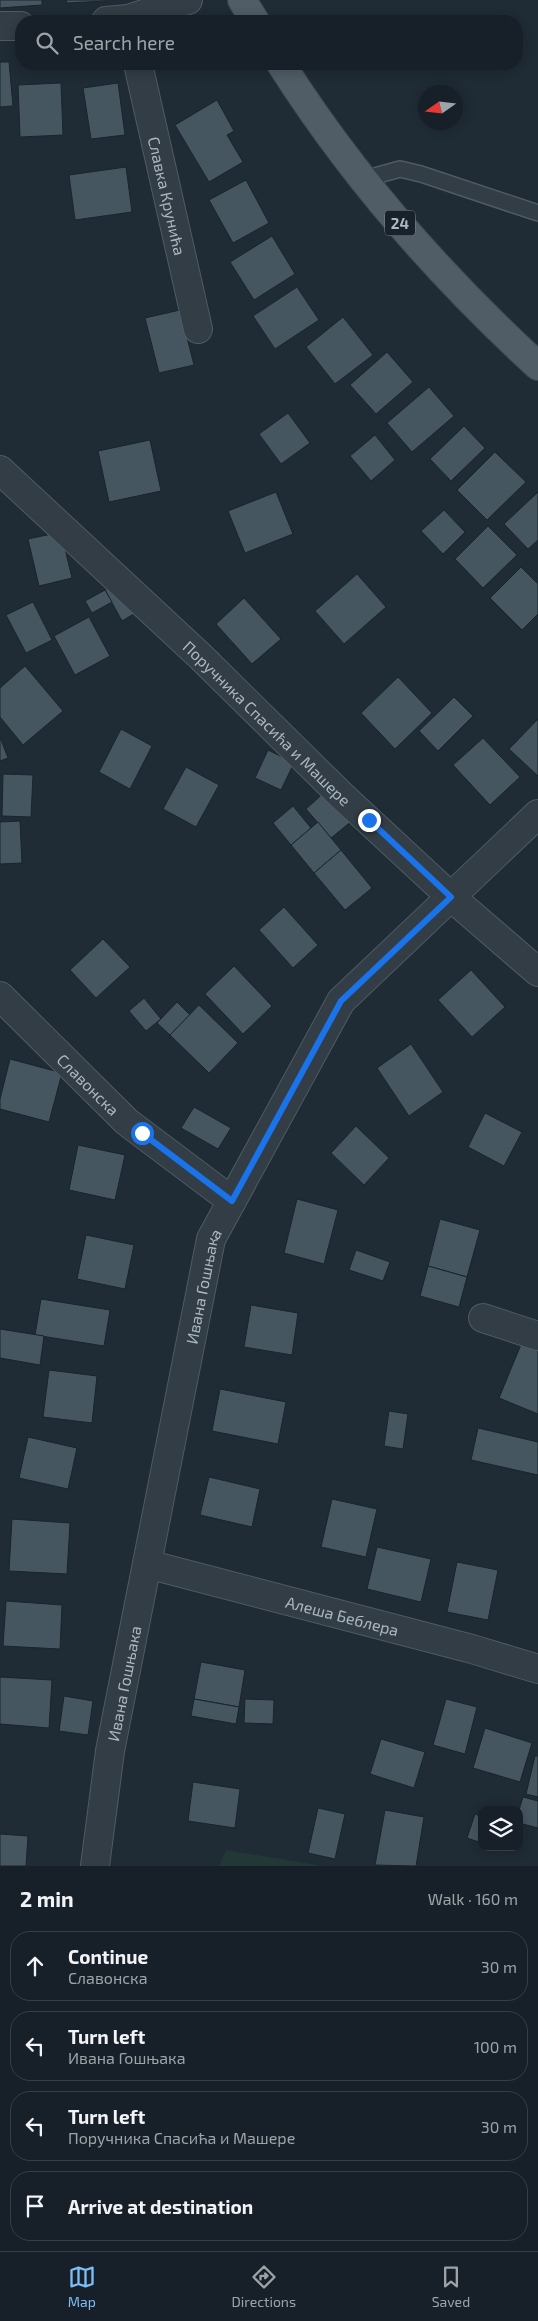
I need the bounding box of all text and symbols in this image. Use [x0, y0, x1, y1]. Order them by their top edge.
search box [15, 15, 523, 70]
icon: search [33, 29, 61, 57]
text: Search here [73, 31, 175, 54]
north arrow [418, 85, 463, 130]
street label: Славка Крунића [145, 134, 190, 257]
road number: 24 [385, 210, 415, 236]
street label: Поручника Спасића и Машере [180, 636, 355, 809]
route end [358, 809, 381, 832]
street label: Славонска [54, 1049, 124, 1119]
route start [131, 1122, 154, 1145]
street label: Ивана Гошњака [181, 1225, 225, 1345]
street label: Алеша Беблера [284, 1591, 401, 1639]
street label: Ивана Гошњака [103, 1624, 144, 1743]
map controls [478, 1806, 523, 1851]
button: layers [478, 1806, 523, 1851]
text: 2 min [20, 1886, 74, 1911]
text: Walk · 160 m [428, 1889, 518, 1908]
text: Continue [68, 1945, 148, 1968]
icon: ahead [21, 1952, 49, 1980]
text: 30 m [481, 1957, 517, 1976]
text: Славонска [68, 1968, 148, 1987]
text: Turn left [68, 2025, 145, 2048]
icon: left [21, 2032, 49, 2060]
text: 100 m [474, 2037, 517, 2056]
text: Ивана Гошњака [68, 2048, 185, 2067]
text: Turn left [68, 2105, 145, 2128]
icon: left [21, 2112, 49, 2140]
text: 30 m [481, 2117, 517, 2136]
text: Поручника Спасића и Машере [68, 2128, 295, 2147]
icon: arrive [21, 2192, 49, 2220]
text: Arrive at destination [68, 2195, 253, 2218]
tab: Map [68, 2263, 96, 2310]
tab: Directions [232, 2263, 296, 2310]
tab: Saved [432, 2263, 470, 2310]

